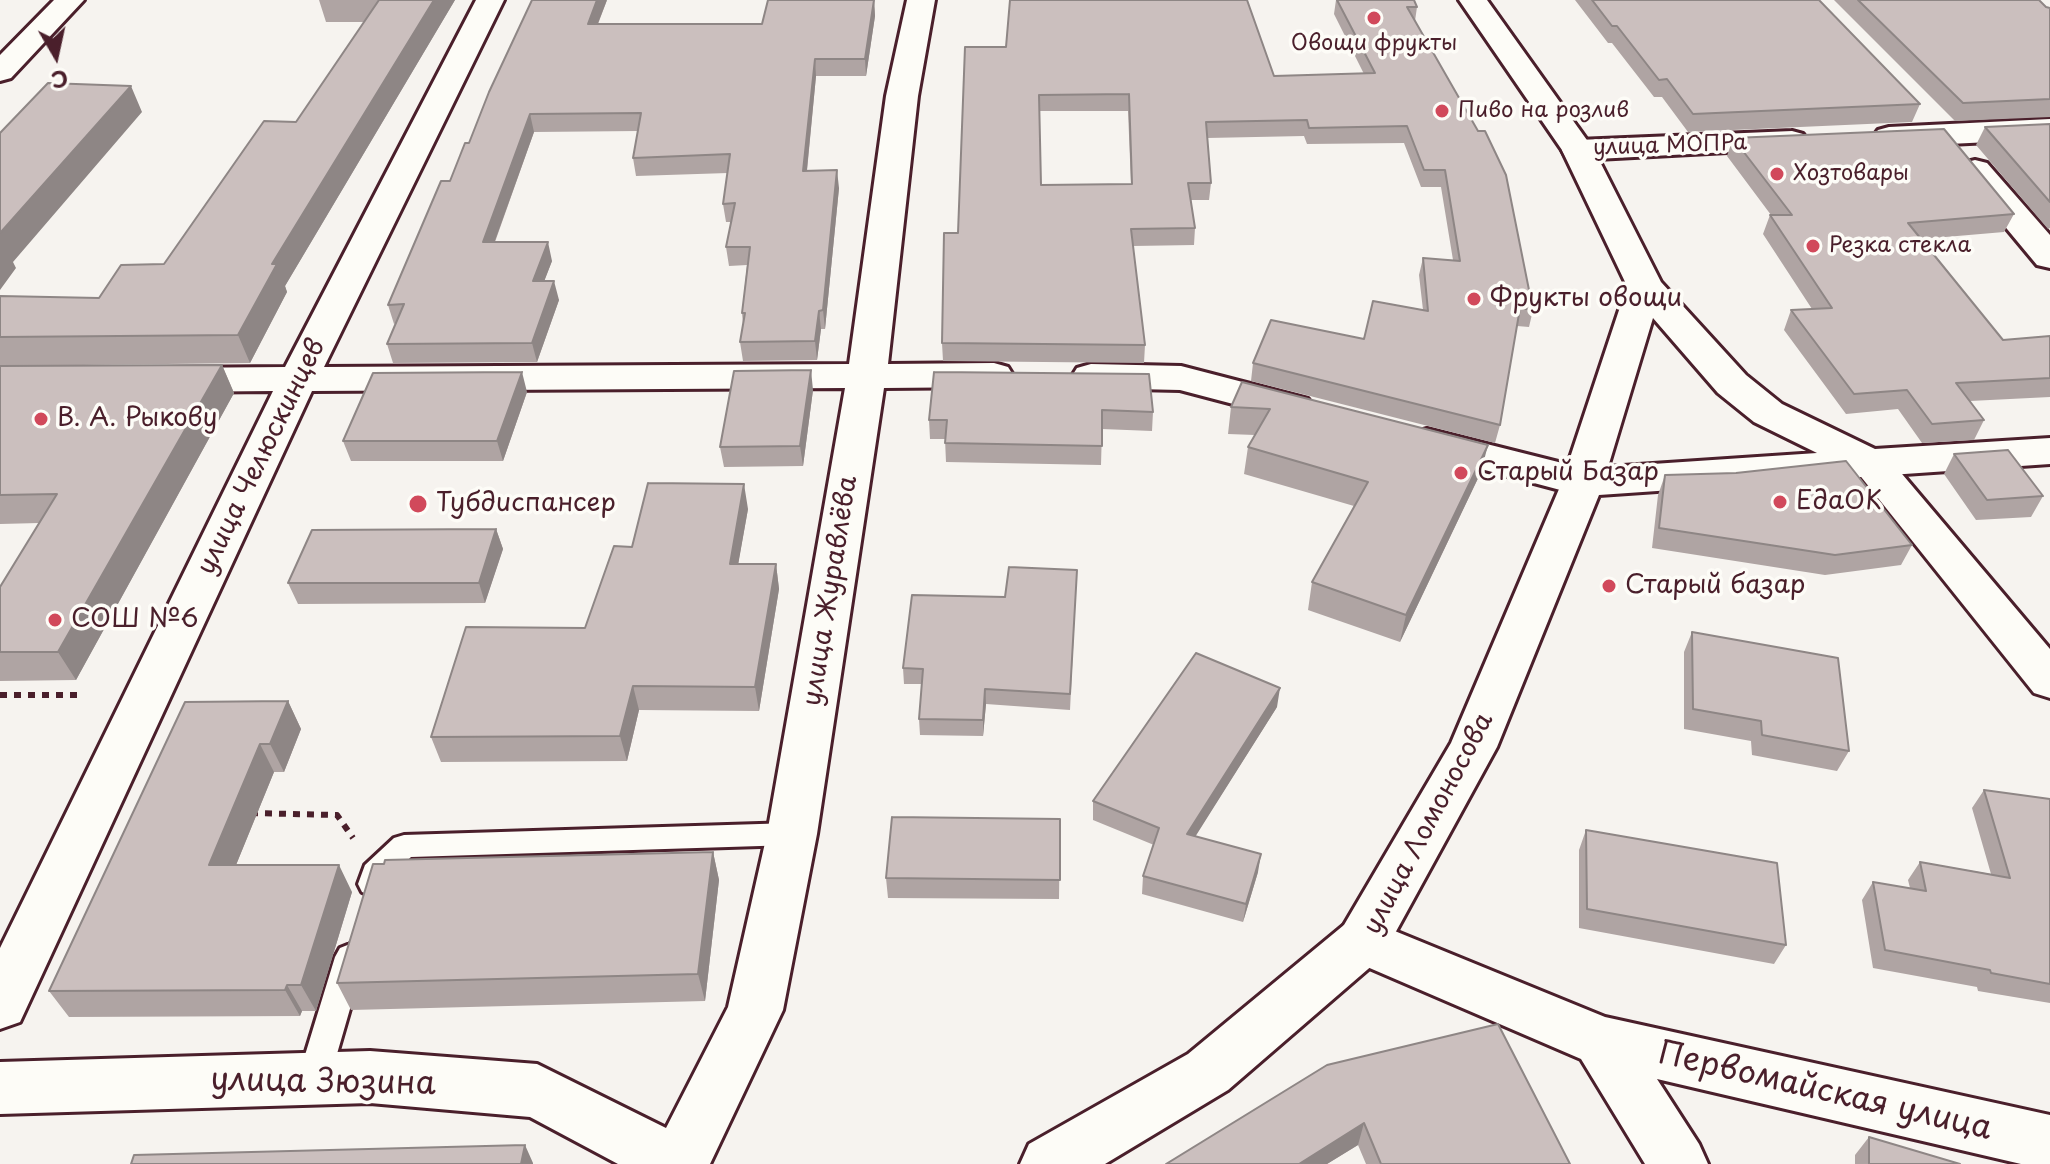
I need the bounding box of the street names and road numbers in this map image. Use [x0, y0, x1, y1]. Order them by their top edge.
street label: улица МОПРа [1593, 130, 1747, 162]
street label: улица Челюскинцев [191, 334, 333, 580]
street label: улица Журавлёва [797, 474, 865, 708]
street label: улица Ломоносова [1357, 708, 1501, 940]
street label: Первомайская улица [1654, 1035, 1996, 1149]
street label: улица Зюзина [210, 1062, 436, 1104]

